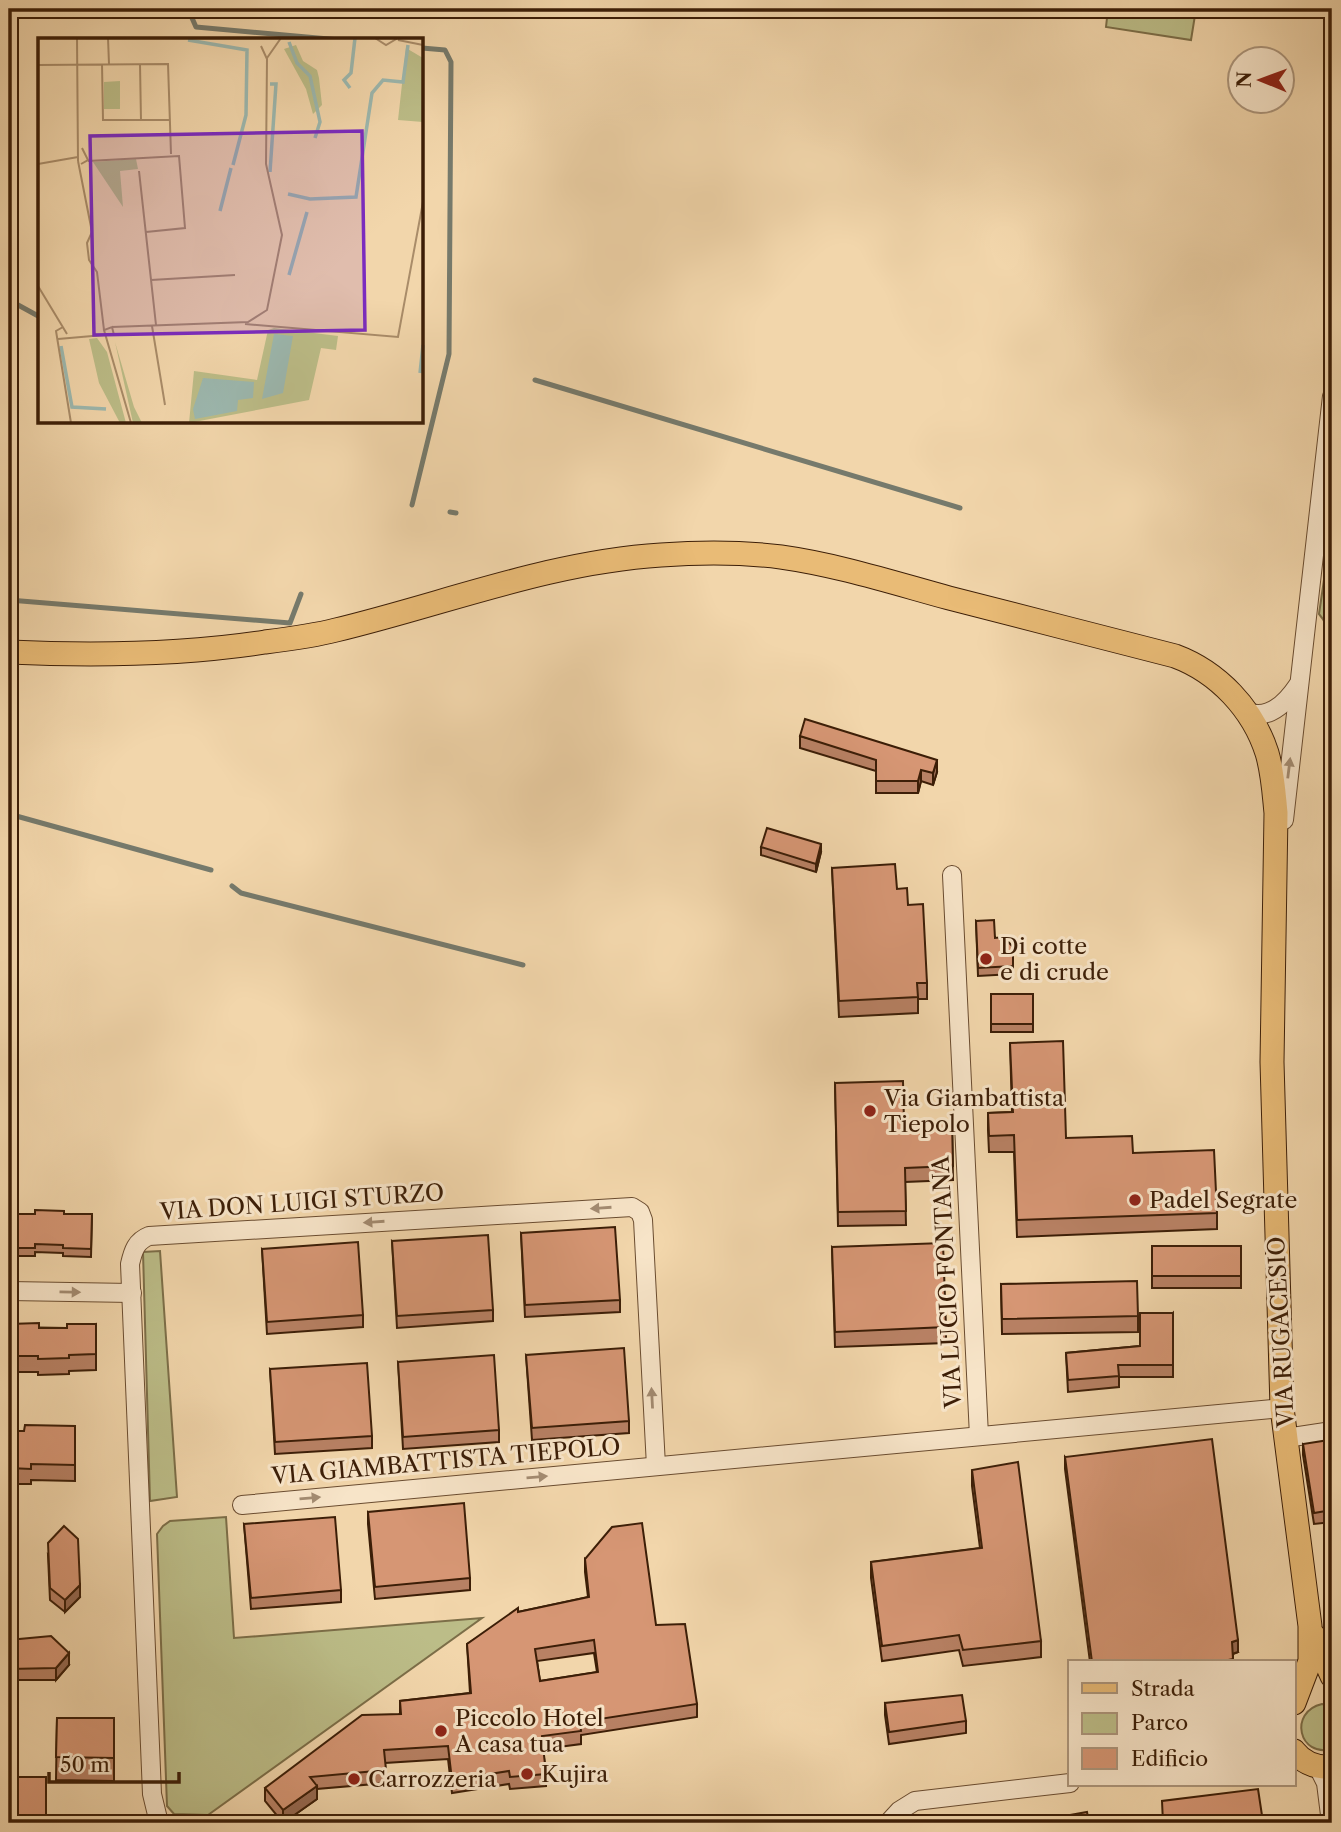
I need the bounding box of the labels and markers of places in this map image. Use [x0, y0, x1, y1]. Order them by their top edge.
place label: Di cotte e di crude [1000, 932, 1109, 986]
marker: Di cotte e di crude [978, 951, 994, 967]
place label: Via Giambattista Tiepolo [883, 1084, 1065, 1138]
marker: Via Giambattista Tiepolo [862, 1103, 878, 1119]
place label: Padel Segrate [1149, 1186, 1297, 1214]
marker: Padel Segrate [1127, 1192, 1143, 1208]
place label: Piccolo Hotel A casa tua [454, 1704, 604, 1758]
marker: Piccolo Hotel A casa tua [433, 1723, 449, 1739]
place label: Kujira [541, 1760, 609, 1788]
place label: Carrozzeria [368, 1765, 497, 1793]
marker: Kujira [519, 1766, 535, 1782]
marker: Carrozzeria [346, 1771, 362, 1787]

